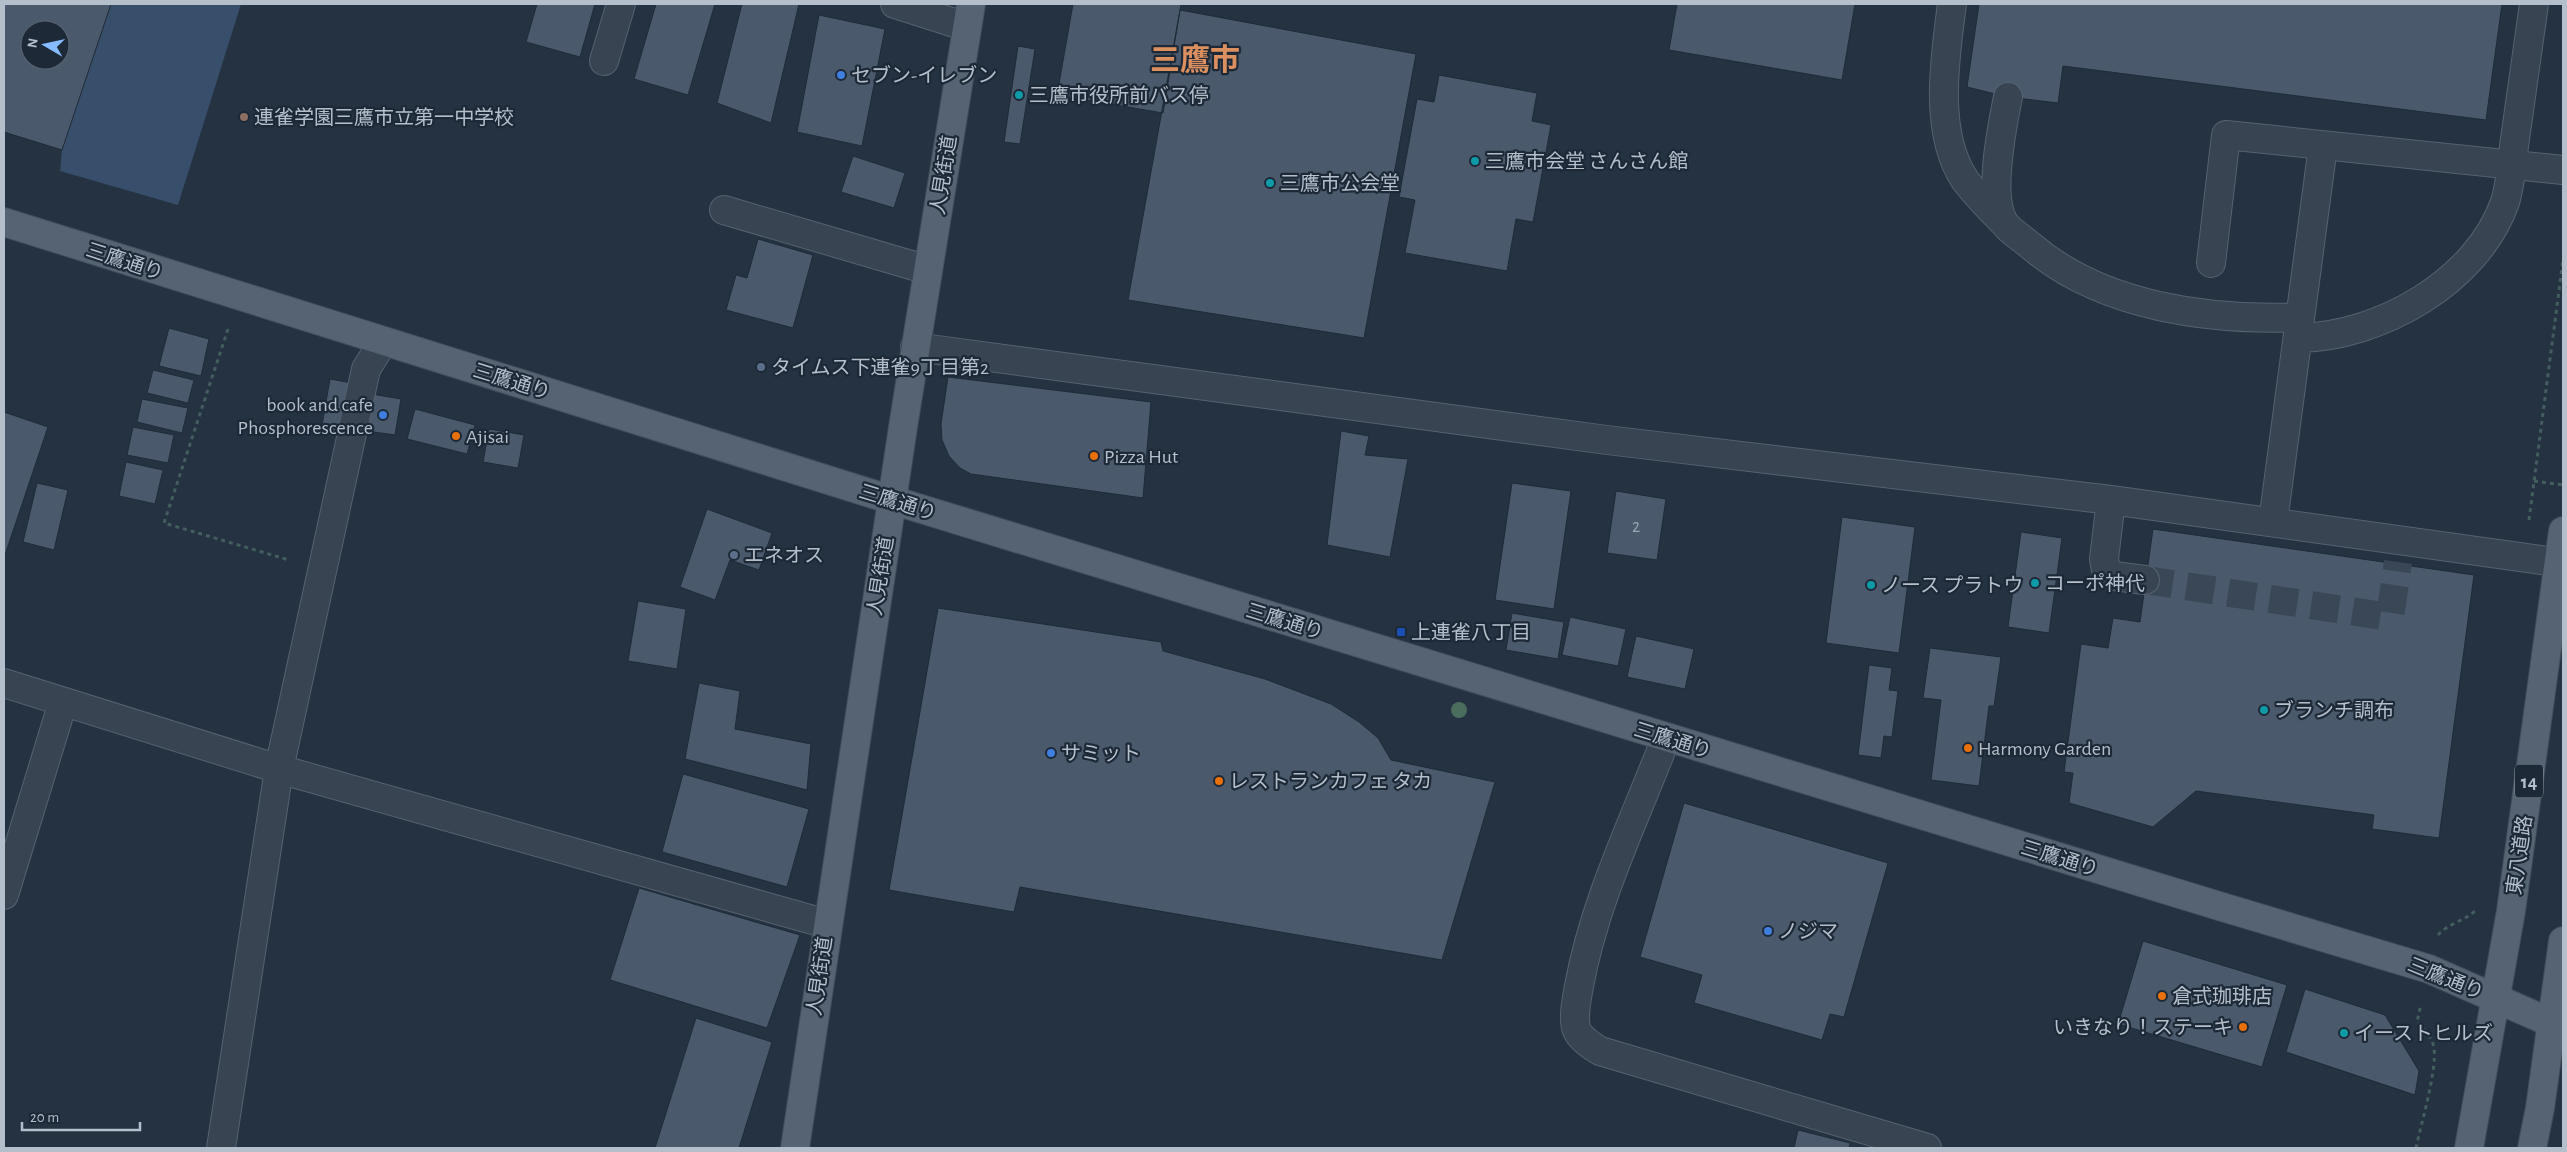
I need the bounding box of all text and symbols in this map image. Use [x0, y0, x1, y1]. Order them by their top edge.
north arrow [20, 20, 70, 70]
text: N [25, 37, 41, 49]
district label: 三鷹市 [1150, 44, 1240, 76]
place label: セブン-イレブン [851, 64, 997, 86]
marker: セブン-イレブン [835, 69, 847, 81]
place label: 三鷹市役所前バス停 [1029, 85, 1209, 106]
marker: 三鷹市役所前バス停 [1013, 89, 1025, 101]
place label: 連雀学園三鷹市立第一中学校 [254, 107, 514, 128]
marker: 連雀学園三鷹市立第一中学校 [238, 111, 250, 123]
street label: 人見街道 [927, 134, 960, 216]
place label: 三鷹市会堂 さんさん館 [1485, 151, 1688, 172]
marker: 三鷹市会堂 さんさん館 [1469, 155, 1481, 167]
place label: 三鷹市公会堂 [1280, 173, 1400, 194]
marker: 三鷹市公会堂 [1264, 177, 1276, 189]
street label: 三鷹通り [84, 239, 166, 284]
place label: タイムス下連雀9丁目第2 [771, 357, 989, 378]
street label: 三鷹通り [471, 360, 553, 403]
marker: タイムス下連雀9丁目第2 [755, 361, 767, 373]
place label: book and cafe Phosphorescence [238, 395, 373, 438]
marker: book and cafe Phosphorescence [377, 409, 389, 421]
place label: Ajisai [466, 427, 509, 447]
marker: Ajisai [450, 430, 462, 442]
place label: Pizza Hut [1104, 447, 1179, 467]
marker: Pizza Hut [1088, 450, 1100, 462]
street label: 三鷹通り [857, 481, 939, 524]
house number: 2 [1632, 518, 1640, 536]
street label: 人見街道 [864, 535, 897, 617]
place label: エネオス [744, 545, 824, 566]
marker: エネオス [728, 549, 740, 561]
place label: コーポ神代 [2045, 573, 2145, 594]
place label: ノース プラトウ [1881, 575, 2023, 596]
marker: コーポ神代 [2029, 577, 2041, 589]
marker: ノース プラトウ [1865, 579, 1877, 591]
street label: 三鷹通り [1244, 600, 1326, 643]
place label: 上連雀八丁目 [1411, 622, 1531, 643]
marker: 上連雀八丁目 [1395, 626, 1407, 638]
place label: ブランチ調布 [2274, 699, 2394, 721]
marker: ブランチ調布 [2258, 704, 2270, 716]
street label: 三鷹通り [1632, 719, 1714, 762]
place label: Harmony Garden [1978, 739, 2111, 759]
marker: Harmony Garden [1962, 742, 1974, 754]
place label: サミット [1061, 744, 1141, 764]
marker: サミット [1045, 747, 1057, 759]
road number: 14 [2515, 764, 2543, 798]
place label: レストランカフェ タカ [1229, 771, 1432, 792]
marker: レストランカフェ タカ [1213, 775, 1225, 787]
street label: 東八道路 [2504, 814, 2535, 896]
street label: 三鷹通り [2019, 837, 2101, 880]
place label: ノジマ [1778, 922, 1838, 942]
marker: ノジマ [1762, 925, 1774, 937]
street label: 人見街道 [804, 935, 835, 1017]
street label: 三鷹通り [2405, 954, 2487, 1003]
place label: 倉式珈琲店 [2172, 985, 2272, 1007]
marker: 倉式珈琲店 [2156, 990, 2168, 1002]
place label: いきなり！ステーキ [2053, 1017, 2233, 1038]
marker: いきなり！ステーキ [2237, 1021, 2249, 1033]
place label: イーストヒルズ [2354, 1023, 2493, 1044]
marker: イーストヒルズ [2338, 1027, 2350, 1039]
scale bar [22, 1100, 140, 1132]
text: 20 m [30, 1110, 59, 1125]

